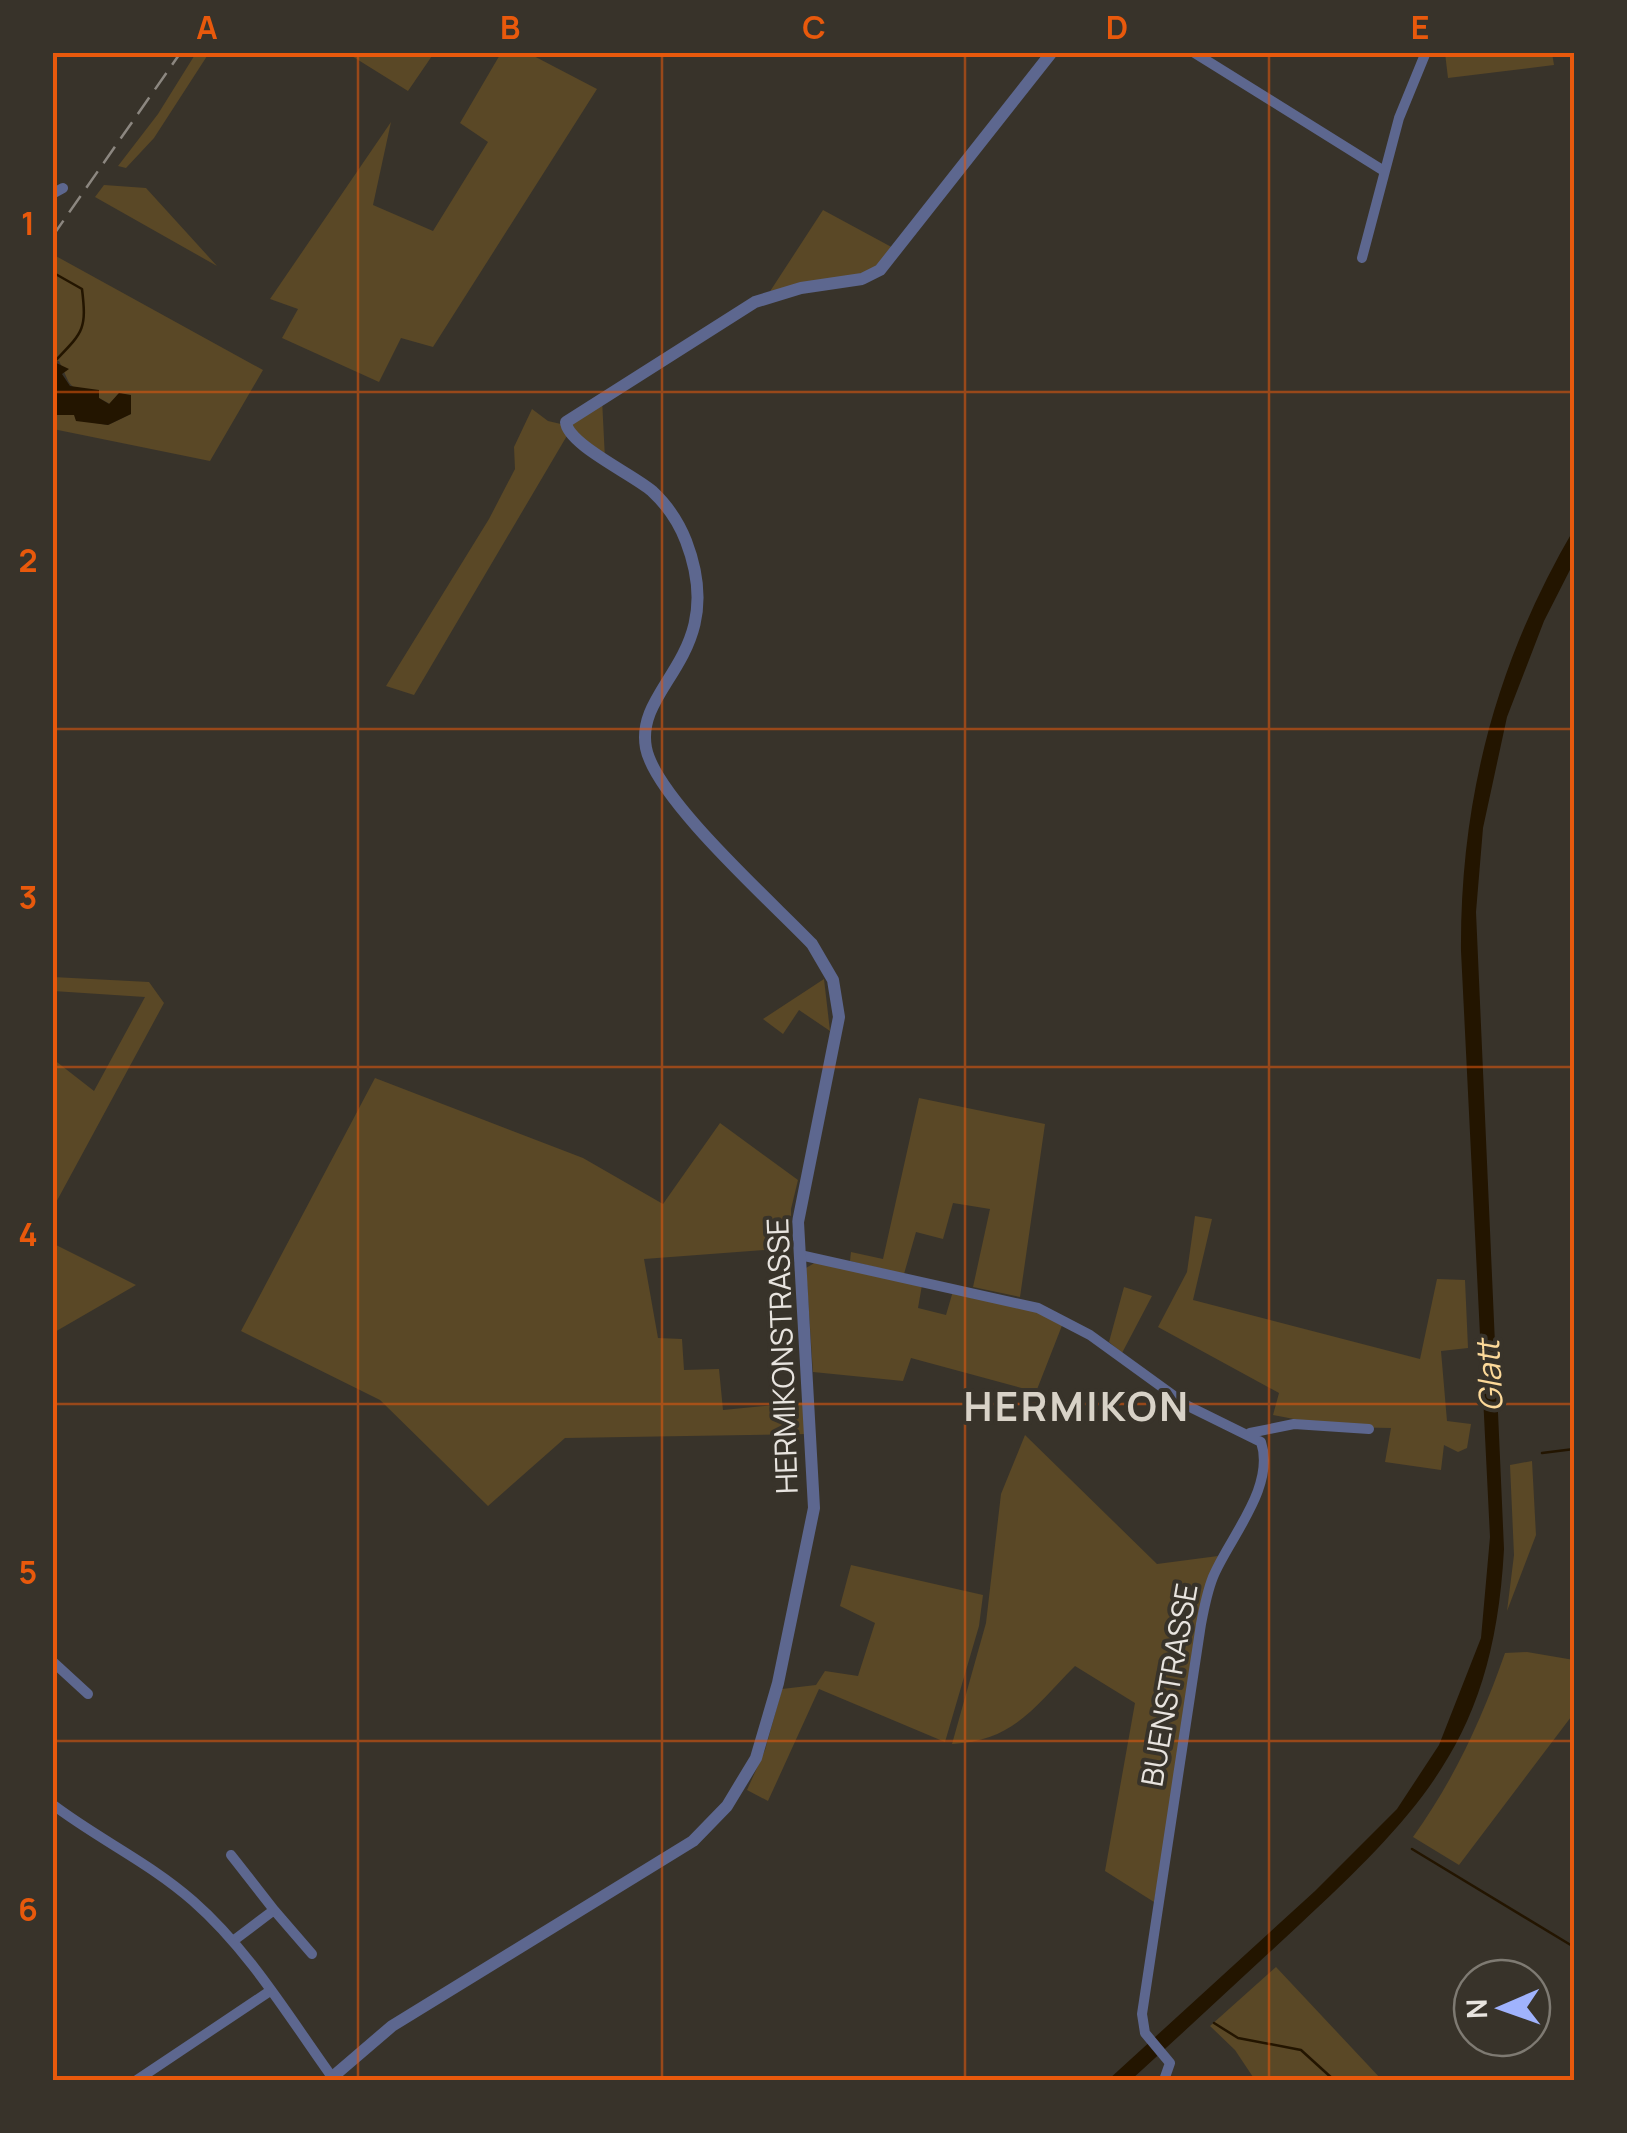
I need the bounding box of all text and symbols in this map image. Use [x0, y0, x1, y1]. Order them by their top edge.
text: A [196, 5, 218, 49]
text: B [500, 5, 520, 49]
text: C [802, 5, 826, 49]
text: D [1106, 5, 1128, 49]
text: E [1411, 5, 1429, 49]
text: 1 [21, 201, 35, 245]
text: 2 [18, 538, 38, 582]
text: 3 [19, 875, 37, 919]
text: 4 [18, 1212, 38, 1256]
street label: HERMIKONSTRASSE [756, 1217, 807, 1495]
water label: Glatt [1465, 1336, 1513, 1413]
district label: HERMIKON [963, 1378, 1191, 1433]
text: 5 [19, 1550, 37, 1594]
street label: BUENSTRASSE [1131, 1580, 1207, 1789]
text: 6 [18, 1887, 38, 1931]
north arrow [1452, 1958, 1552, 2058]
text: N [1457, 1998, 1495, 2020]

